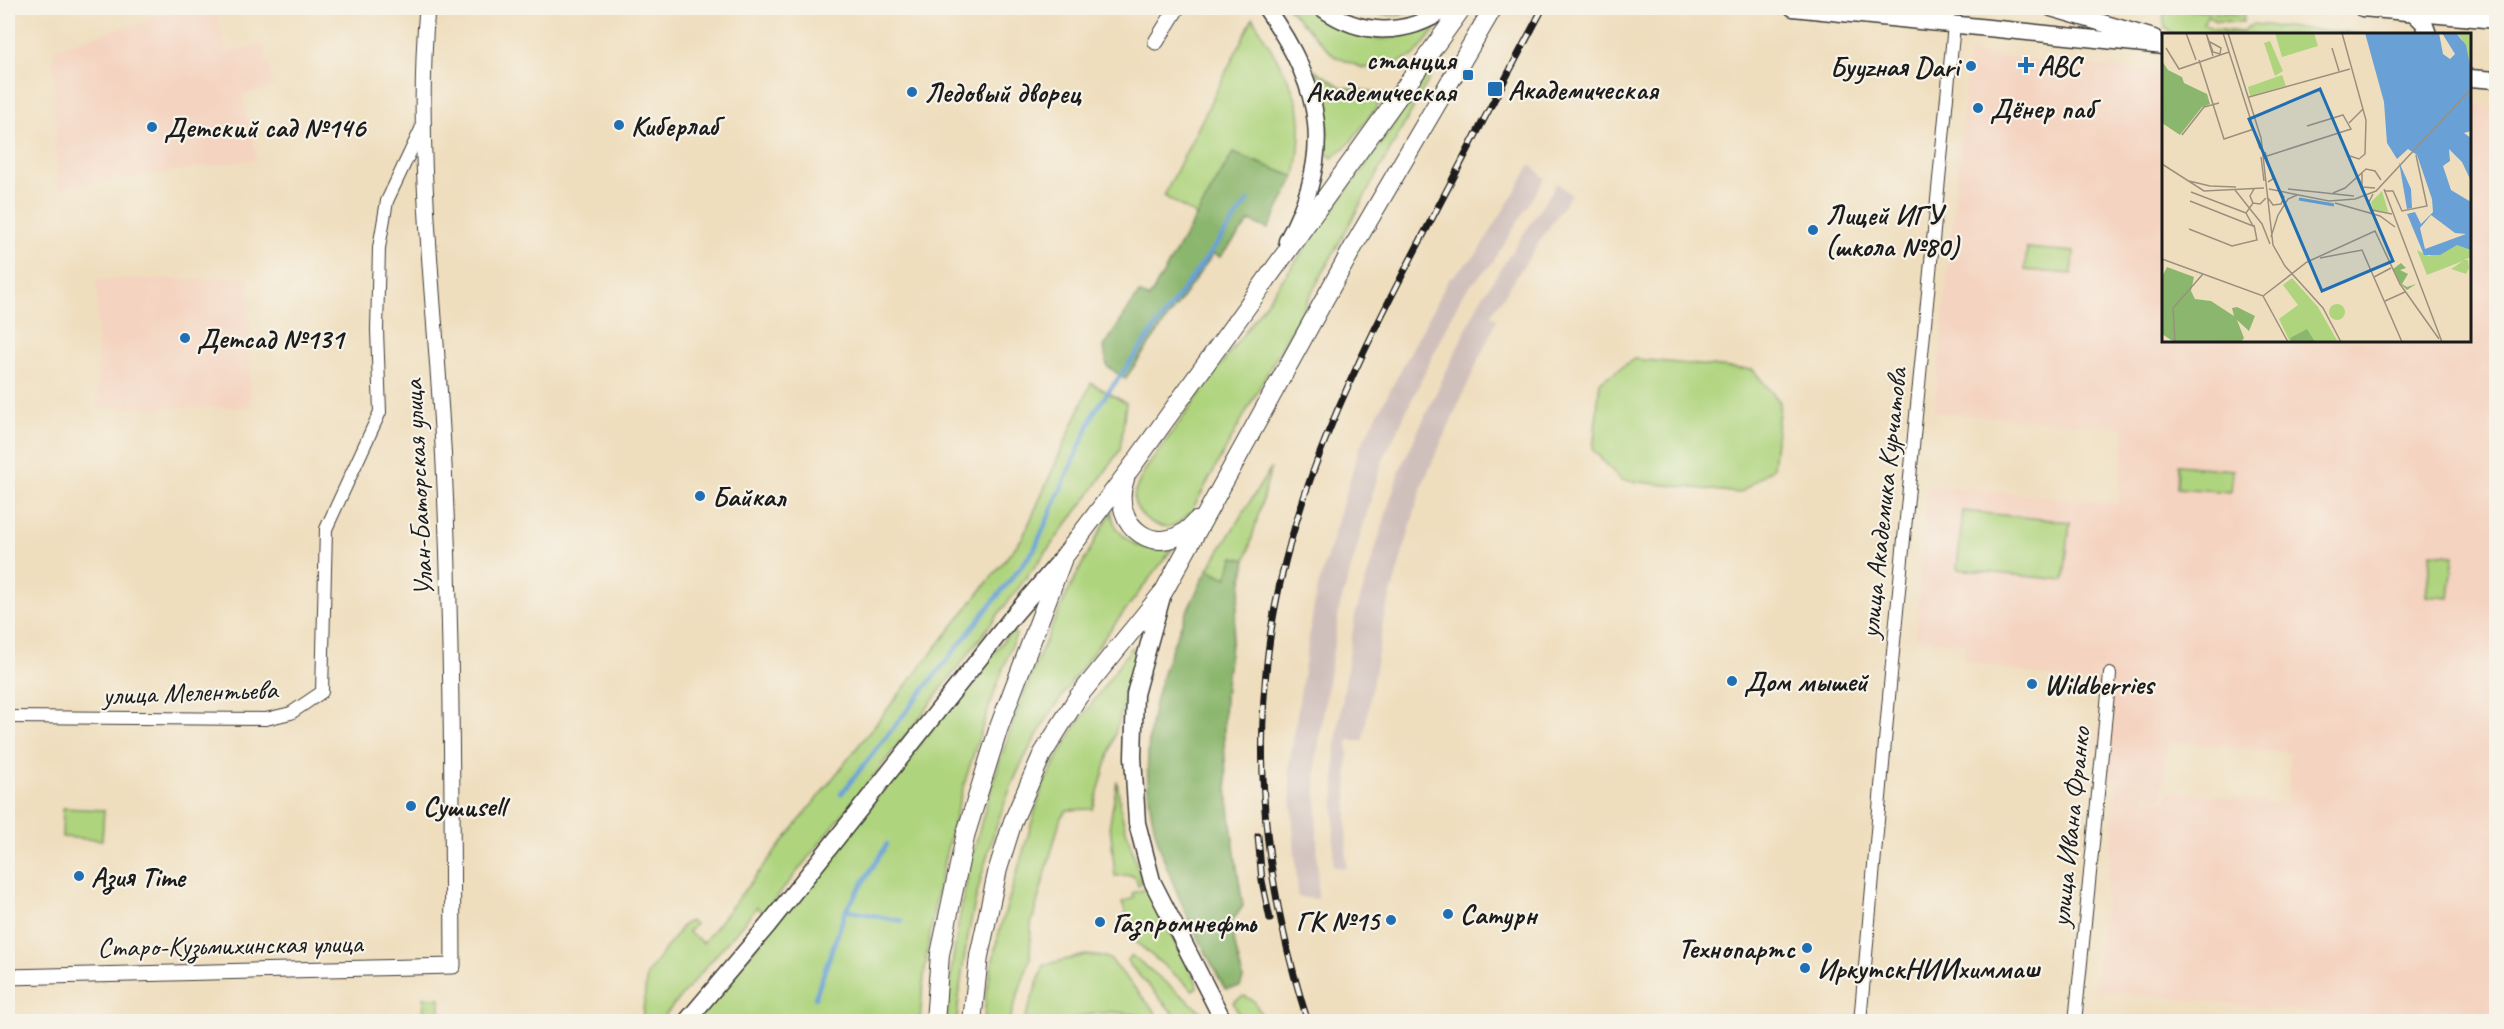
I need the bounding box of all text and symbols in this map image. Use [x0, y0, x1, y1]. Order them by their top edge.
inset map [2162, 33, 2471, 342]
place label: станция Академическая [1306, 42, 1458, 109]
place label: ABC [2038, 48, 2084, 83]
place label: Бууzная Dari [1830, 49, 1963, 85]
marker: ABC [2019, 58, 2033, 72]
marker: Бууzная Dari [1964, 59, 1978, 73]
marker: станция Академическая [1461, 68, 1475, 82]
place label: Академическая [1508, 72, 1660, 107]
place label: Ледовый дворец [924, 75, 1082, 110]
marker: Академическая [1486, 80, 1504, 98]
marker: Ледовый дворец [905, 85, 919, 99]
place label: Дёнер паб [1990, 91, 2101, 126]
marker: Дёнер паб [1971, 101, 1985, 115]
place label: Киберлаб [631, 108, 725, 143]
place label: Детский сад №146 [164, 110, 367, 145]
marker: Киберлаб [612, 118, 626, 132]
marker: Детский сад №146 [145, 120, 159, 134]
place label: Лицей ИГУ (школа №80) [1825, 197, 1961, 264]
marker: Лицей ИГУ (школа №80) [1806, 223, 1820, 237]
place label: Детсад №131 [197, 321, 347, 356]
marker: Детсад №131 [178, 331, 192, 345]
street label: улица Академика Курчатова [1851, 364, 1915, 642]
street label: Улан-Баторская улица [395, 377, 441, 597]
place label: Байкал [712, 479, 787, 514]
marker: Байкал [693, 489, 707, 503]
place label: Дом мышей [1744, 664, 1869, 699]
place label: Wildberries [2044, 667, 2157, 702]
street label: улица Мелентьева [100, 671, 280, 713]
marker: Дом мышей [1725, 674, 1739, 688]
marker: Wildberries [2025, 677, 2039, 691]
street label: улица Ивана Франко [2042, 723, 2098, 931]
place label: Сушиsell [423, 789, 510, 824]
marker: Сушиsell [404, 799, 418, 813]
place label: Азия Time [91, 859, 187, 895]
marker: Азия Time [72, 869, 86, 883]
place label: Сатурн [1460, 897, 1539, 933]
place label: ГК №15 [1296, 903, 1382, 938]
place label: Газпромнефть [1112, 905, 1258, 941]
marker: Сатурн [1441, 907, 1455, 921]
marker: ГК №15 [1384, 913, 1398, 927]
marker: Газпромнефть [1093, 915, 1107, 929]
street label: Старо-Кузьмихинская улица [97, 925, 365, 966]
place label: Технопартс [1678, 931, 1796, 966]
marker: Технопартс [1800, 941, 1814, 955]
place label: ИркутскНИИхиммаш [1817, 951, 2042, 986]
marker: ИркутскНИИхиммаш [1798, 961, 1812, 975]

